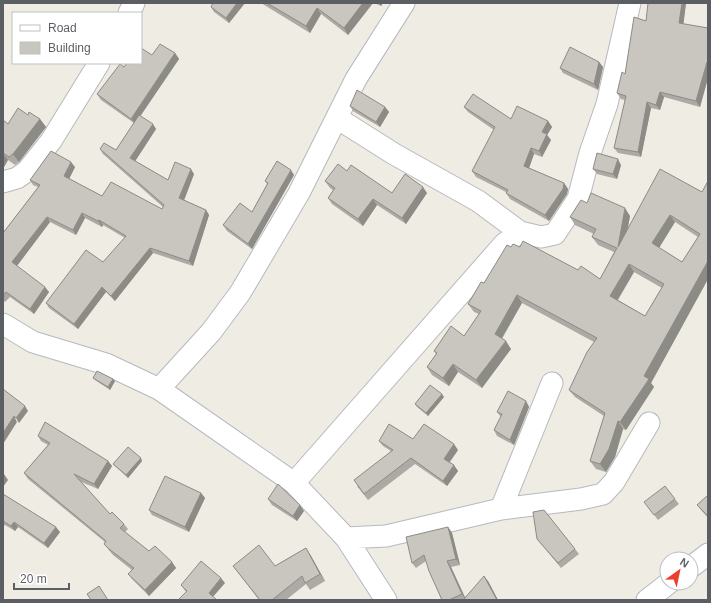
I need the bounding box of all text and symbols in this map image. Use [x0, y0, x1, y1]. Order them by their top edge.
legend [12, 12, 142, 64]
text: Road [48, 21, 77, 35]
text: Building [48, 41, 91, 55]
north arrow [659, 551, 699, 591]
text: N [678, 555, 691, 570]
scale bar [14, 565, 69, 591]
text: 20 m [20, 572, 47, 586]

